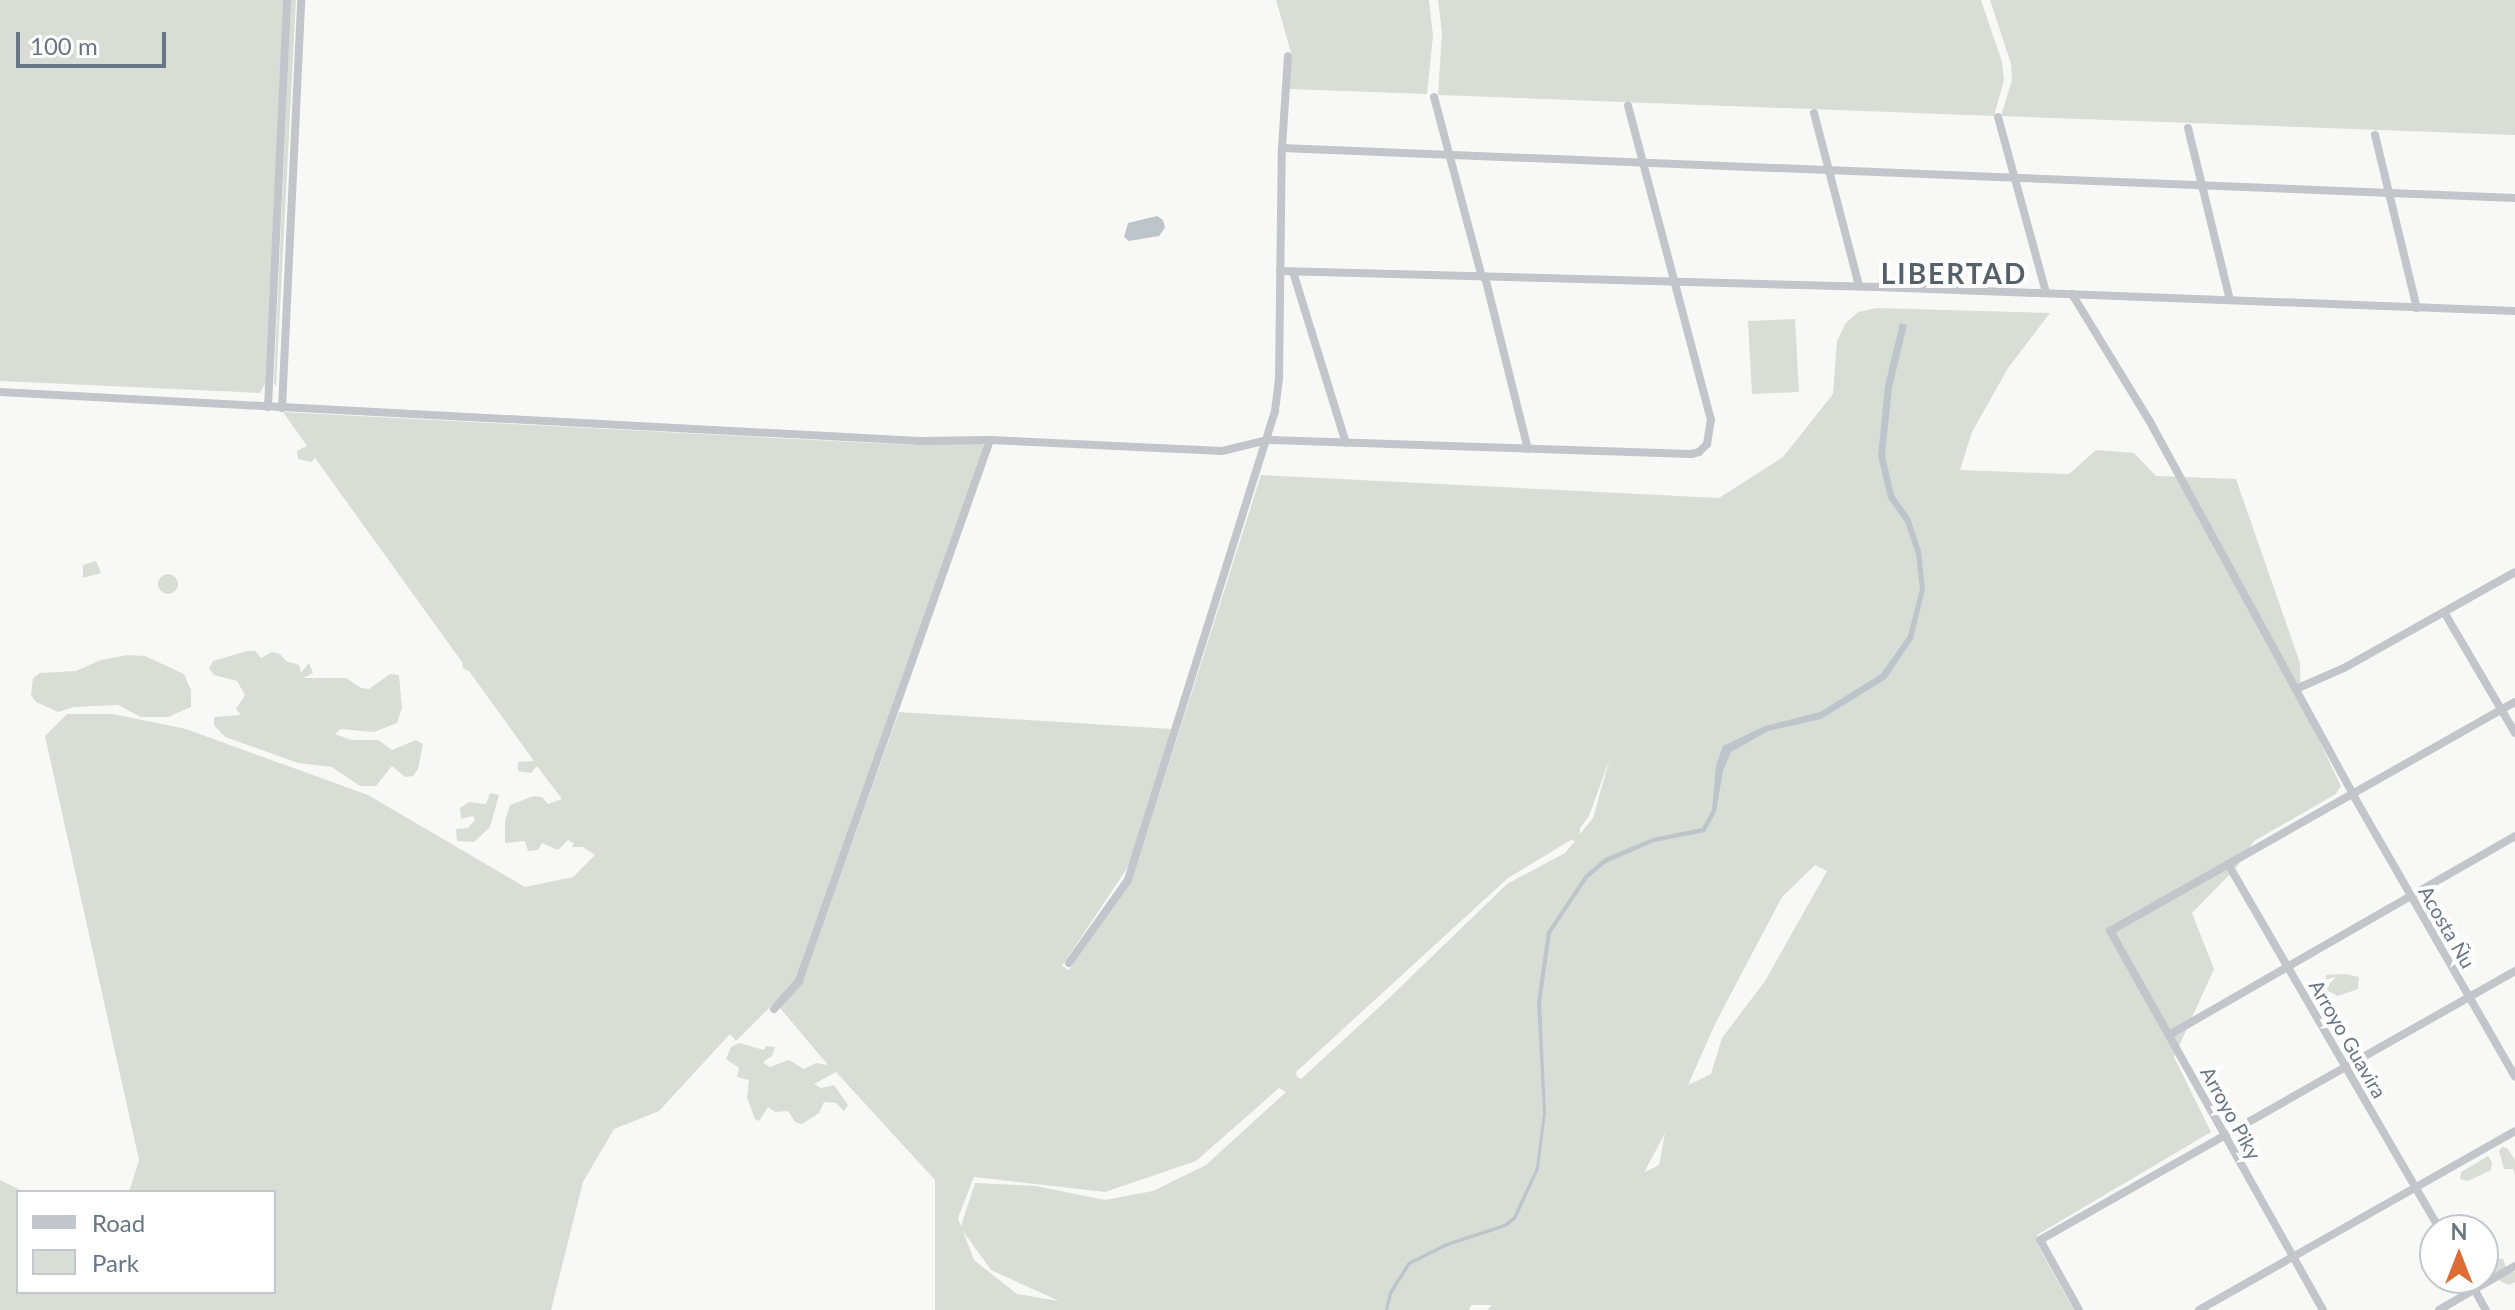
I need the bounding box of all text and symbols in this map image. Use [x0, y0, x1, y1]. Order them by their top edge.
scale bar [20, 16, 170, 66]
text: 100 m [30, 31, 98, 60]
district label: LIBERTAD [1881, 256, 2027, 290]
street label: Acosta Ñu [2414, 882, 2480, 972]
street label: Arroyo Guavira [2304, 976, 2392, 1102]
street label: Arroyo Piky [2196, 1062, 2266, 1164]
legend [16, 1190, 276, 1294]
text: Road [92, 1208, 145, 1237]
north arrow [2419, 1214, 2499, 1294]
text: N [2451, 1218, 2467, 1245]
text: Park [92, 1248, 139, 1277]

